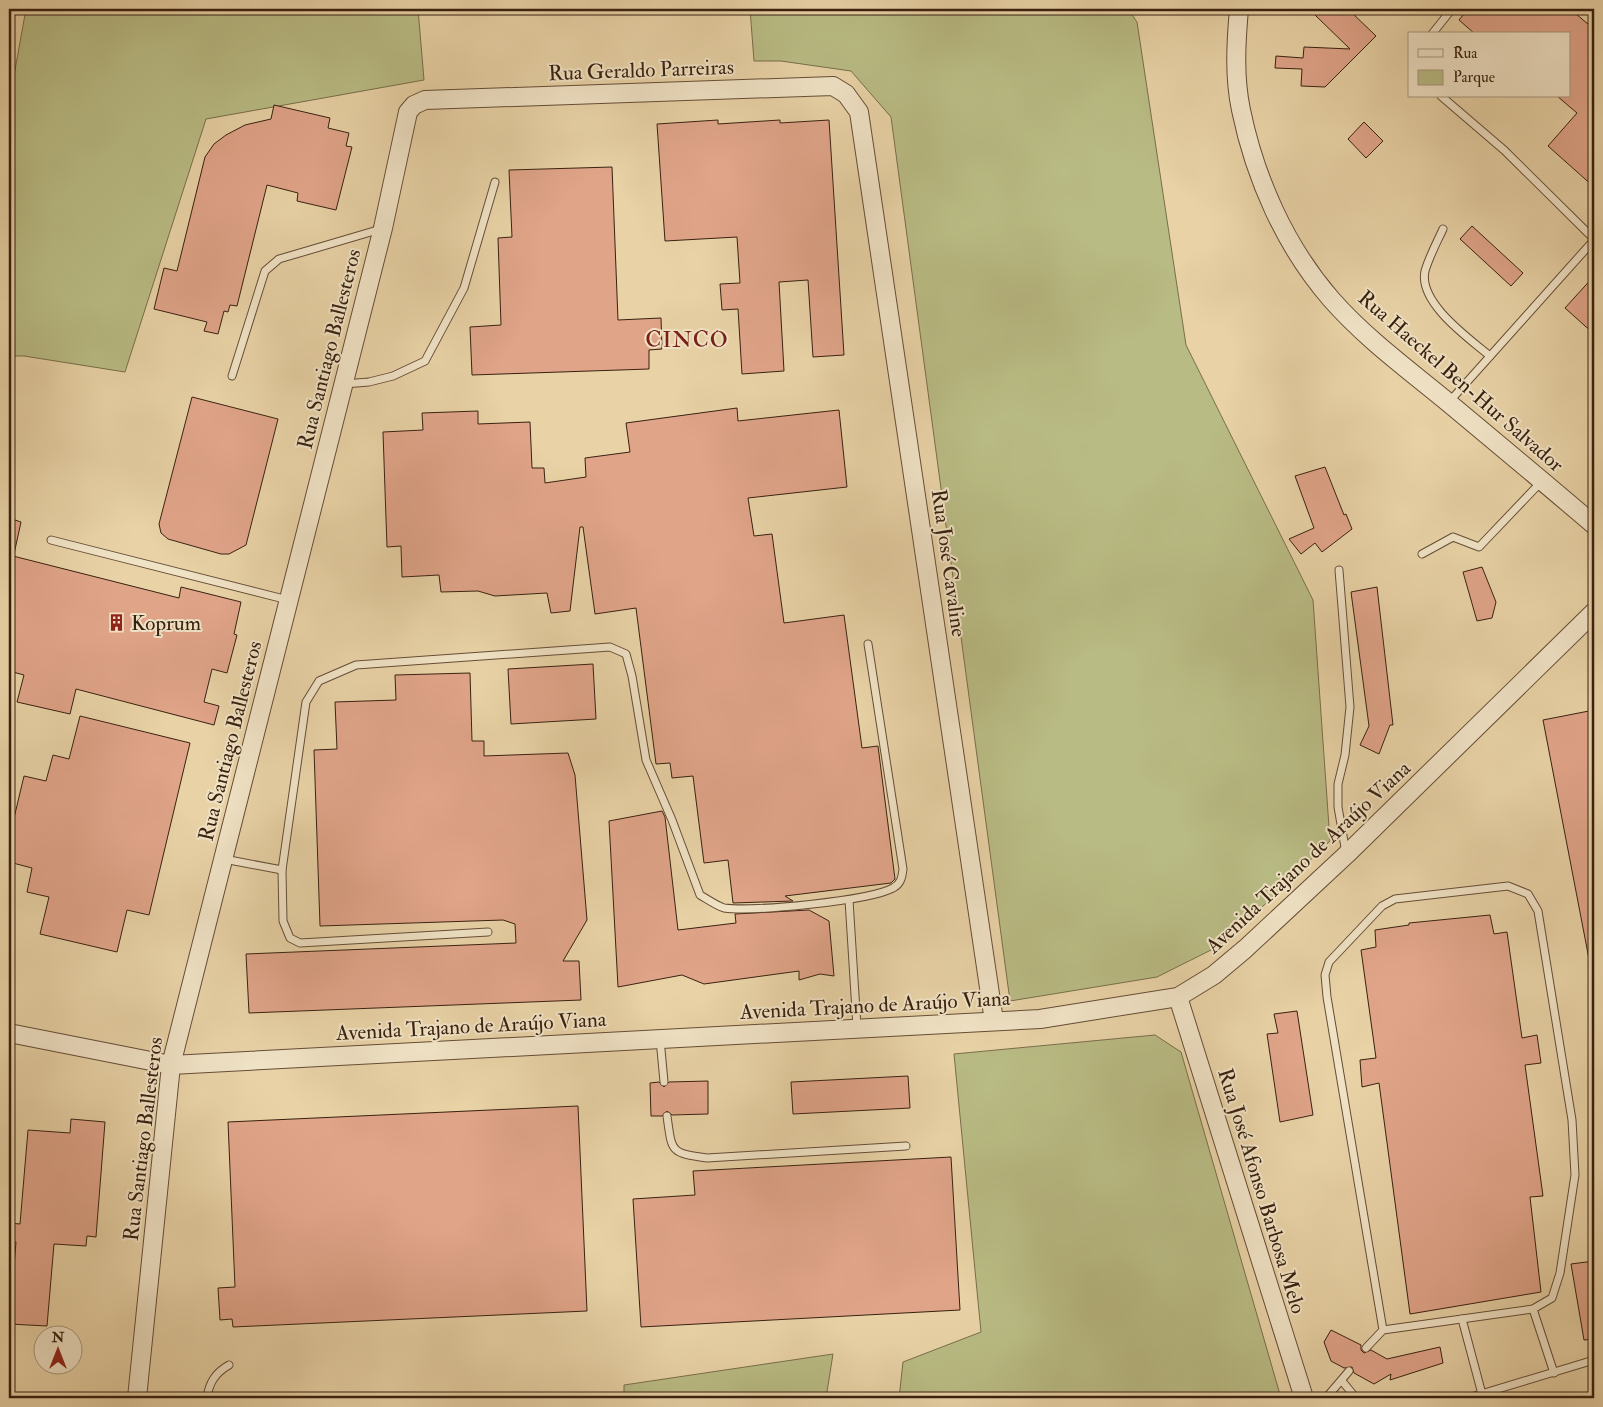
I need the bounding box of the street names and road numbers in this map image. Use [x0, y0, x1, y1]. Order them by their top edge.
street label: Rua Geraldo Parreiras [548, 54, 734, 87]
street label: Rua Santiago Ballesteros [292, 246, 367, 452]
street label: Rua Haeckel Ben-Hur Salvador [1352, 285, 1569, 478]
street label: Rua José Cavaline [925, 487, 972, 639]
street label: Rua Santiago Ballesteros [193, 638, 268, 844]
street label: Avenida Trajano de Araújo Viana [1199, 755, 1417, 960]
street label: Avenida Trajano de Araújo Viana [738, 985, 1011, 1026]
street label: Avenida Trajano de Araújo Viana [334, 1006, 607, 1047]
street label: Rua Santiago Ballesteros [118, 1036, 169, 1243]
street label: Rua José Afonso Barbosa Melo [1211, 1065, 1312, 1317]

